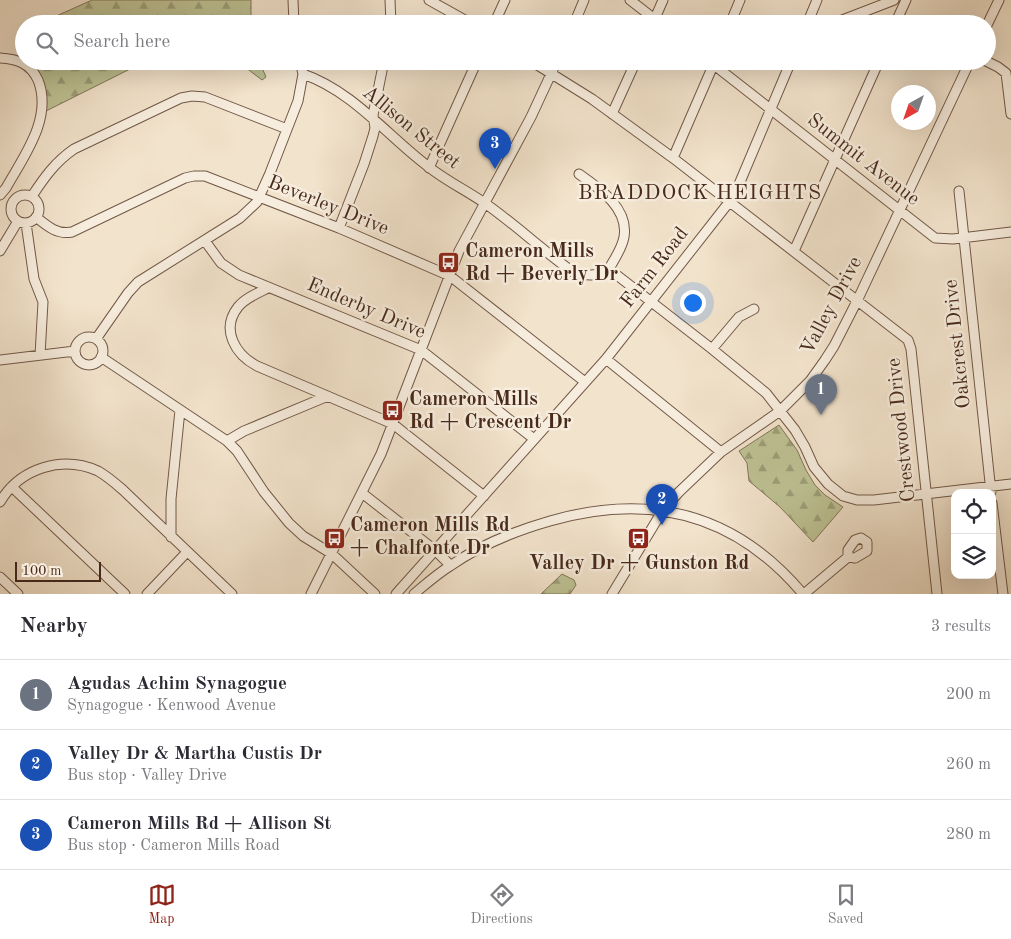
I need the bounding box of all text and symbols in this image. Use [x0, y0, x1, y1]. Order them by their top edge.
search box [15, 15, 996, 70]
icon: search [33, 29, 61, 57]
text: Search here [73, 33, 170, 52]
street label: Allison Street [358, 83, 464, 173]
north arrow [891, 85, 936, 130]
street label: Summit Avenue [803, 110, 923, 210]
pin: 3 [479, 128, 511, 169]
street label: Beverley Drive [265, 173, 391, 239]
district label: BRADDOCK HEIGHTS [578, 183, 822, 204]
street label: Farm Road [617, 224, 693, 312]
place label: Cameron Mills Rd + Beverly Dr [465, 242, 619, 285]
bus stop icon: Cameron Mills Rd + Beverly Dr [437, 251, 461, 275]
street label: Valley Drive [798, 254, 866, 358]
street label: Enderby Drive [304, 275, 428, 343]
street label: Oakcrest Drive [941, 278, 975, 410]
your location [680, 290, 706, 316]
street label: Crestwood Drive [884, 357, 920, 503]
pin: 1 [805, 374, 837, 415]
place label: Cameron Mills Rd + Crescent Dr [409, 390, 572, 433]
bus stop icon: Cameron Mills Rd + Crescent Dr [381, 399, 405, 423]
pin: 2 [646, 484, 678, 525]
map controls [951, 489, 996, 579]
button: locate [951, 489, 996, 534]
place label: Cameron Mills Rd + Chalfonte Dr [350, 516, 510, 559]
bus stop icon: Cameron Mills Rd + Chalfonte Dr [322, 526, 346, 550]
bus stop icon: Valley Dr + Gunston Rd [627, 526, 651, 550]
button: layers [951, 534, 996, 579]
place label: Valley Dr + Gunston Rd [529, 554, 749, 574]
scale bar [15, 559, 101, 582]
text: 100 m [22, 564, 61, 578]
text: Nearby [20, 616, 88, 637]
text: 3 results [931, 619, 991, 635]
text: Agudas Achim Synagogue [67, 675, 287, 694]
text: 1 [31, 687, 41, 703]
text: 200 m [946, 687, 991, 703]
text: Synagogue · Kenwood Avenue [67, 698, 276, 714]
text: Valley Dr & Martha Custis Dr [67, 745, 322, 764]
text: 2 [31, 757, 41, 773]
text: 260 m [946, 757, 991, 773]
text: Bus stop · Valley Drive [67, 768, 227, 784]
text: Cameron Mills Rd + Allison St [67, 815, 331, 834]
text: 3 [31, 827, 41, 843]
text: 280 m [946, 827, 991, 843]
text: Bus stop · Cameron Mills Road [67, 838, 280, 854]
tab: Map [148, 881, 176, 928]
tab: Directions [471, 881, 533, 928]
tab: Saved [828, 881, 863, 928]

